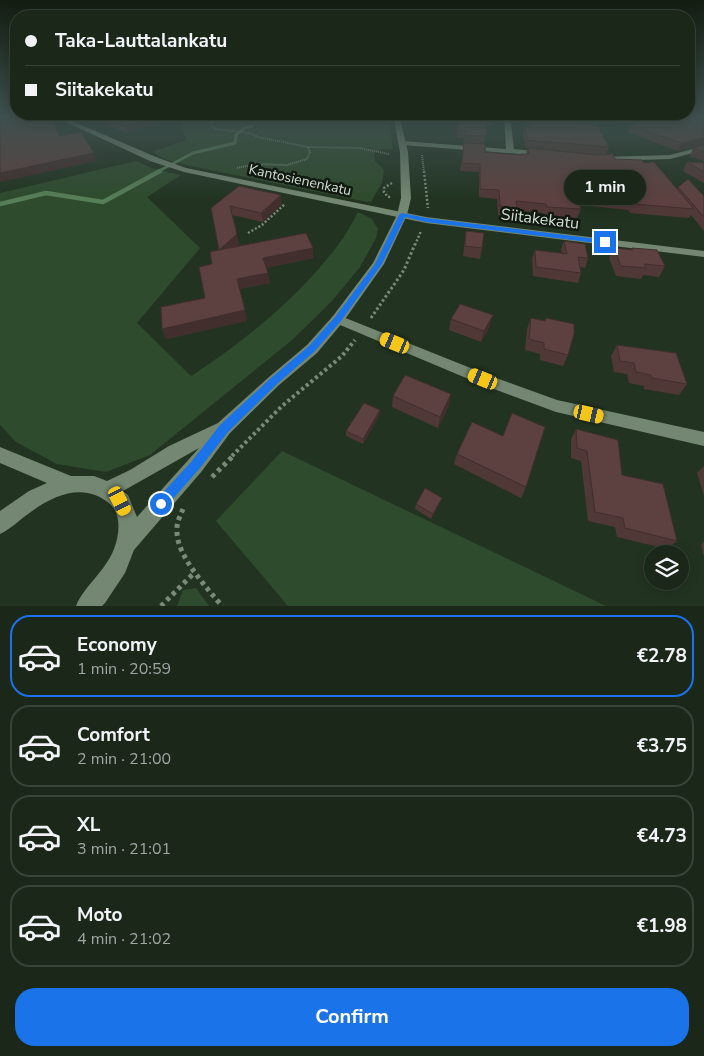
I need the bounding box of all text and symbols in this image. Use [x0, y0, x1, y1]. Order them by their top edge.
text: Taka-Lauttalankatu [55, 28, 227, 54]
text: Siitakekatu [55, 77, 153, 103]
street label: Kantosienenkatu [247, 160, 353, 200]
callout: 1 min [564, 170, 646, 204]
text: 1 min [584, 176, 626, 198]
street label: Siitakekatu [500, 203, 580, 235]
route end [594, 231, 616, 253]
car [378, 330, 411, 356]
car [466, 366, 499, 392]
car [572, 403, 605, 425]
car [106, 484, 133, 518]
route start [150, 493, 172, 515]
map controls [644, 545, 689, 590]
button: layers [644, 545, 689, 590]
text: Economy [77, 632, 157, 658]
icon: car [17, 634, 62, 679]
text: €2.78 [637, 643, 687, 669]
text: 1 min · 20:59 [77, 658, 171, 680]
text: Comfort [77, 722, 150, 748]
icon: car [17, 724, 62, 769]
text: €3.75 [637, 733, 687, 759]
text: 2 min · 21:00 [77, 748, 171, 770]
text: XL [77, 812, 100, 838]
icon: car [17, 814, 62, 859]
text: €4.73 [637, 823, 687, 849]
text: 3 min · 21:01 [77, 838, 171, 860]
text: Moto [77, 902, 123, 928]
icon: car [17, 904, 62, 949]
text: €1.98 [637, 913, 687, 939]
text: 4 min · 21:02 [77, 928, 171, 950]
button: Confirm [15, 988, 689, 1046]

